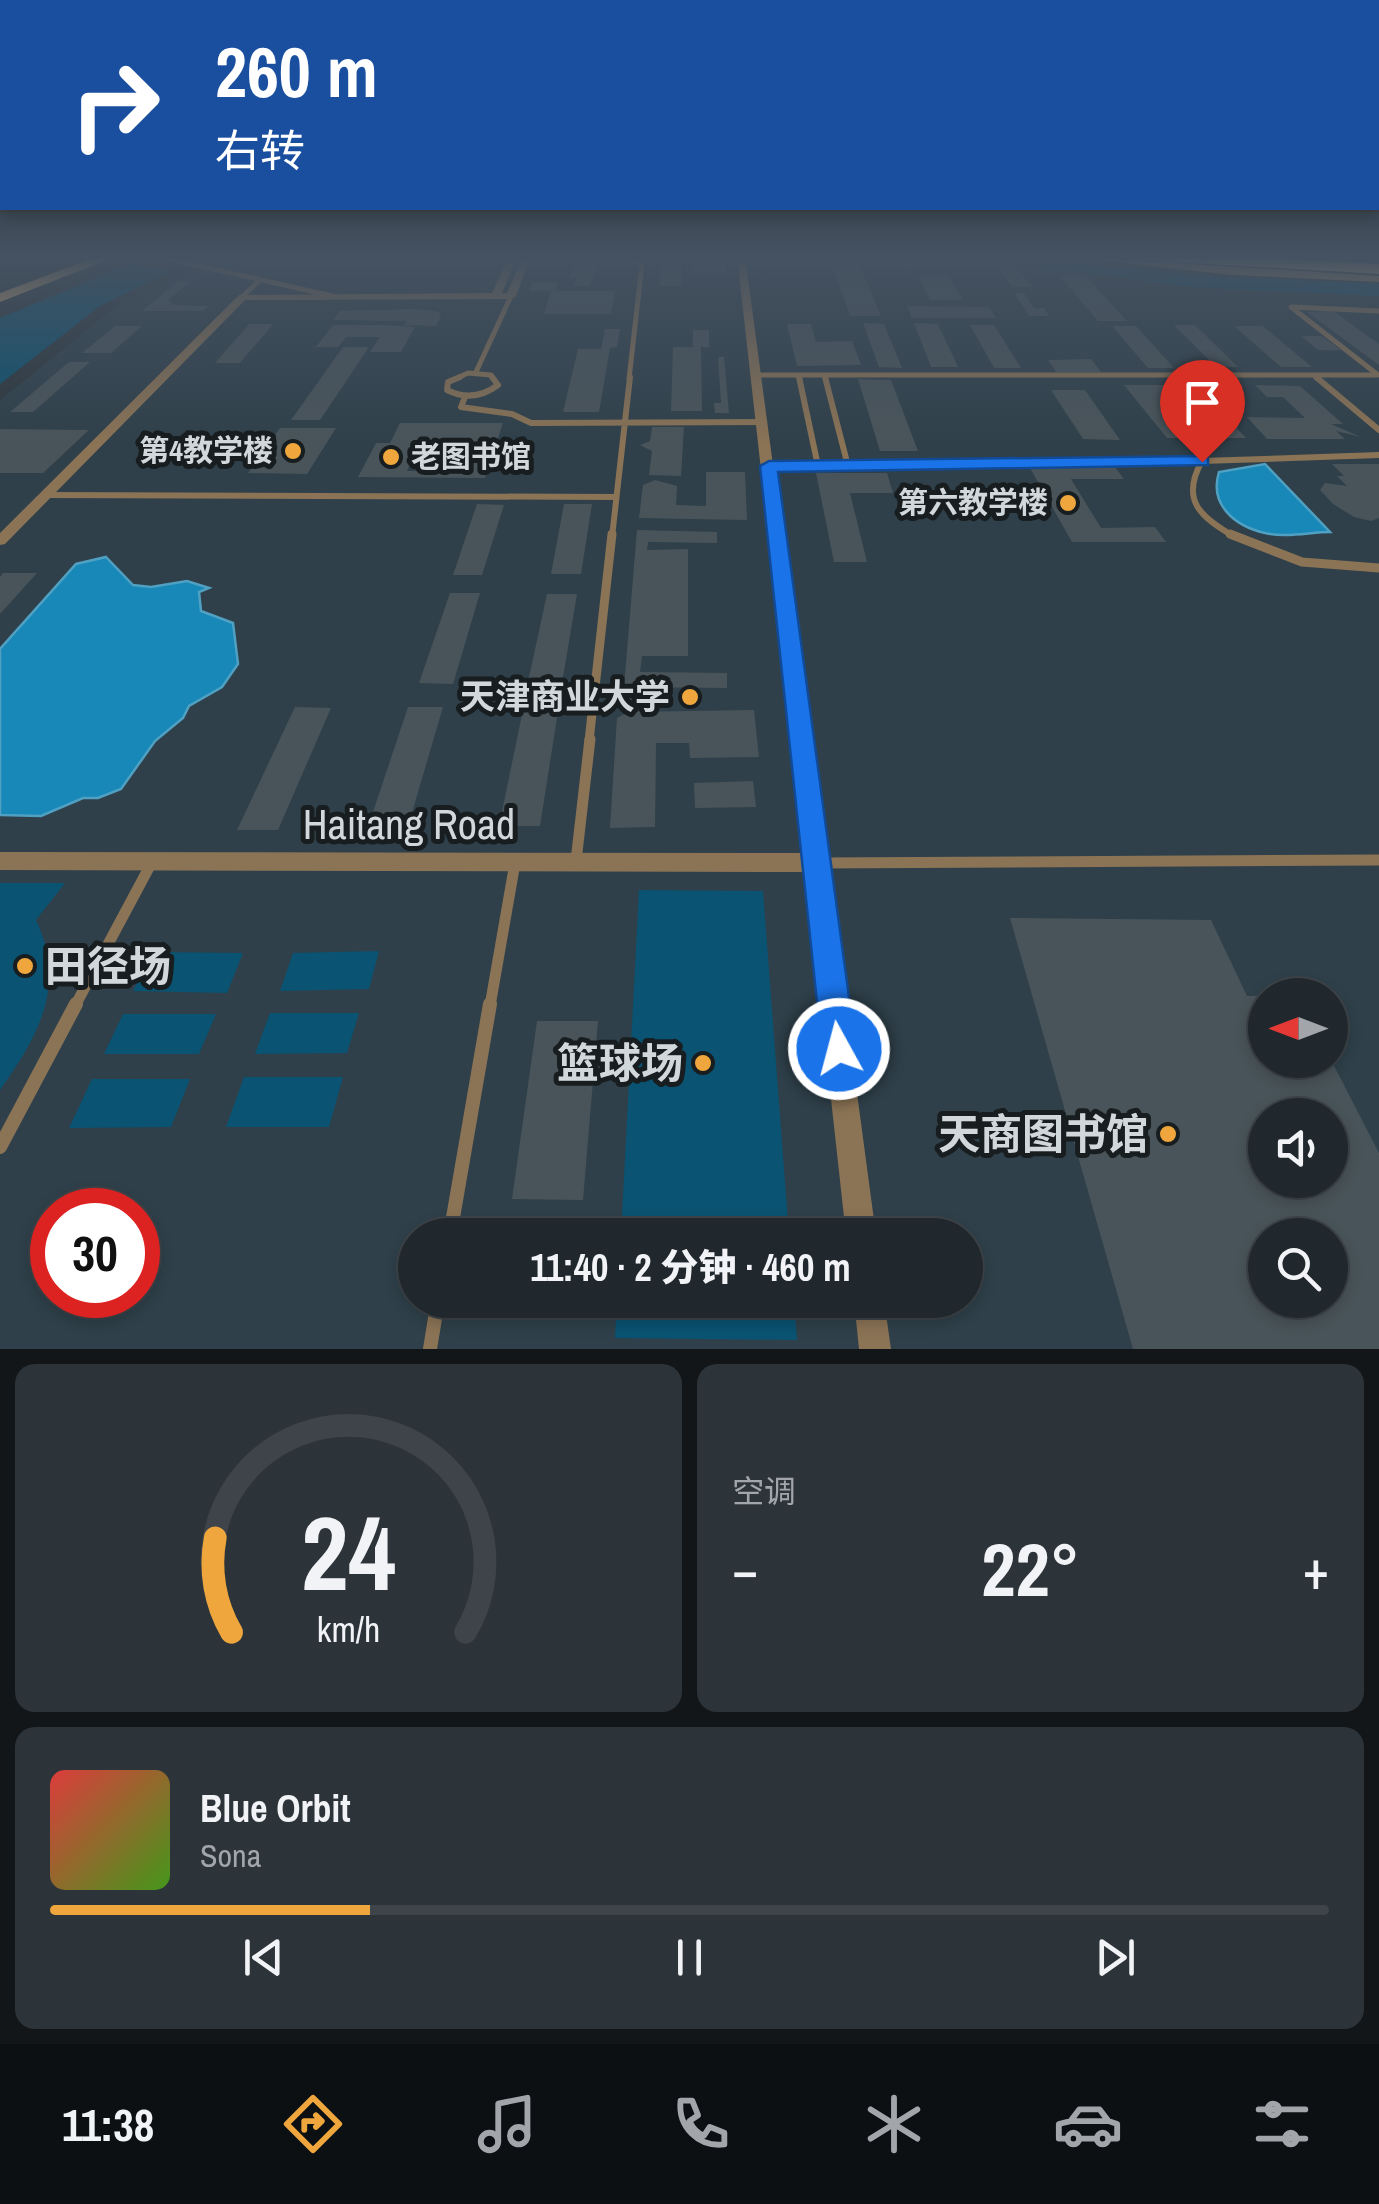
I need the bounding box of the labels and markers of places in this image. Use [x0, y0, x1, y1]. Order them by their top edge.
pin [1160, 360, 1245, 463]
place label: 第4教学楼 [139, 430, 273, 470]
place label: 老图书馆 [411, 436, 531, 476]
marker: 第4教学楼 [282, 440, 304, 462]
marker: 老图书馆 [380, 446, 402, 468]
place label: 第六教学楼 [898, 482, 1048, 522]
marker: 第六教学楼 [1057, 492, 1079, 514]
place label: 天津商业大学 [460, 673, 670, 720]
marker: 天津商业大学 [679, 686, 701, 708]
place label: 田径场 [45, 938, 171, 994]
marker: 田径场 [14, 955, 36, 977]
place label: 篮球场 [557, 1035, 683, 1091]
marker: 篮球场 [692, 1052, 714, 1074]
place label: 天商图书馆 [938, 1106, 1148, 1162]
marker: 天商图书馆 [1157, 1123, 1179, 1145]

